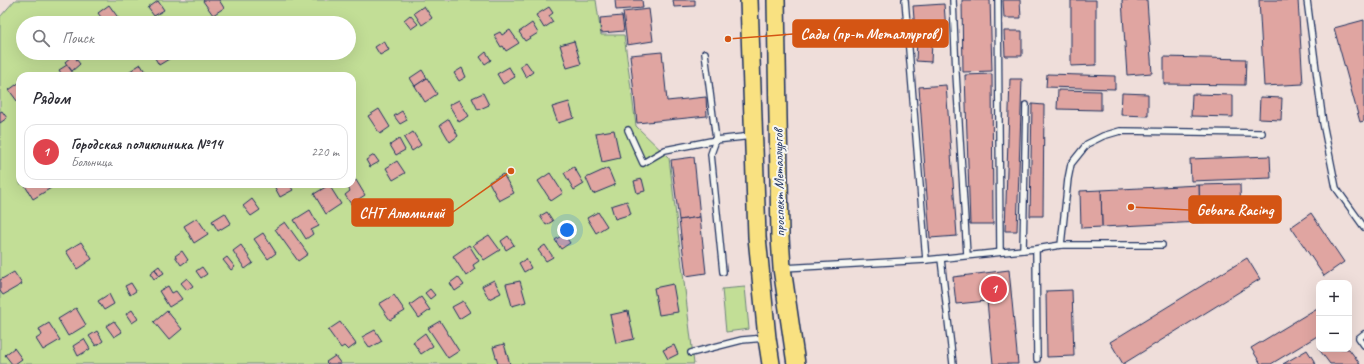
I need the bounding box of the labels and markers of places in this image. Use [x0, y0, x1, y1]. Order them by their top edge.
callout: Сады (пр-т Металлургов) [793, 20, 948, 47]
callout: Gebara Racing [1189, 196, 1281, 223]
callout: СНТ Алюминий [352, 199, 453, 226]
pin: 1 [981, 274, 1007, 304]

